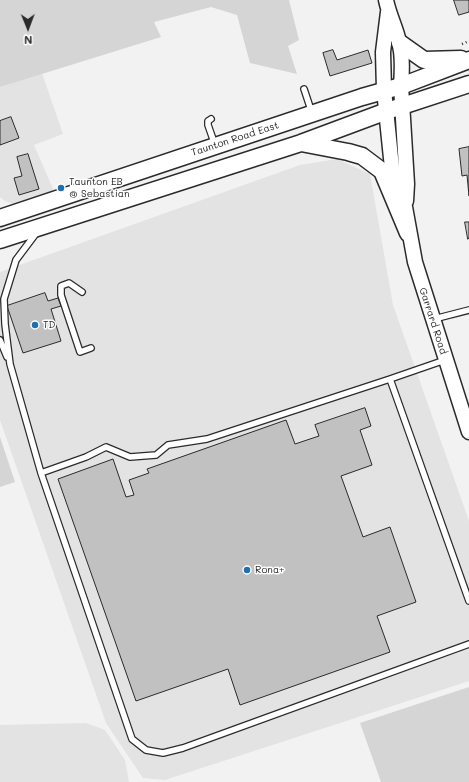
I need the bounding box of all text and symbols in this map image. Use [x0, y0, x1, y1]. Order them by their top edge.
north arrow [8, 8, 48, 48]
text: N [24, 33, 33, 48]
street label: Taunton Road East [190, 119, 280, 159]
place label: Taunton EB @ Sebastian [69, 176, 130, 200]
marker: Taunton EB @ Sebastian [56, 183, 66, 193]
street label: Garrard Road [417, 286, 449, 356]
place label: TD [43, 319, 55, 331]
marker: TD [30, 320, 40, 330]
place label: Rona+ [255, 564, 285, 576]
marker: Rona+ [242, 565, 252, 575]

